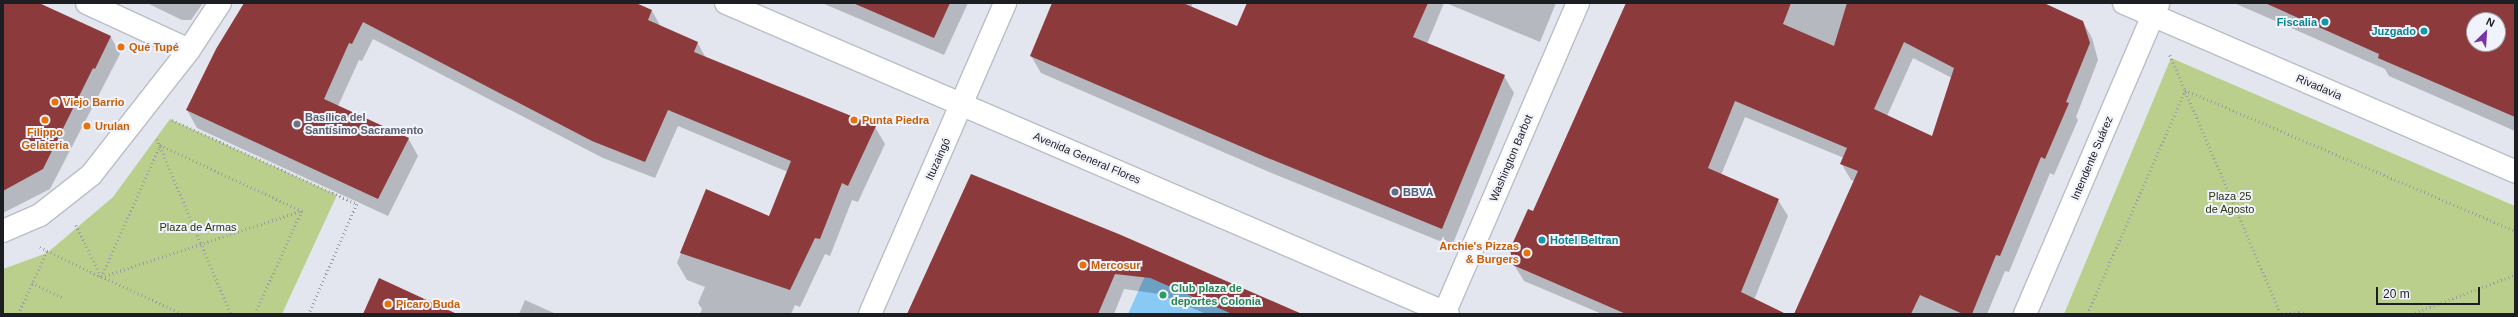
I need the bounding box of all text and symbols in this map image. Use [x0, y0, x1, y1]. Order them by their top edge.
north arrow [2466, 12, 2506, 52]
place label: Fiscalia [2277, 15, 2317, 29]
text: N [2485, 15, 2497, 29]
marker: Fiscalia [2320, 17, 2330, 27]
place label: Juzgado [2371, 24, 2416, 38]
marker: Juzgado [2419, 26, 2429, 36]
place label: Qué Tupé [129, 40, 179, 54]
marker: Qué Tupé [116, 42, 126, 52]
street label: Rivadavia [2294, 71, 2344, 103]
place label: Viejo Barrio [63, 95, 125, 109]
marker: Viejo Barrio [50, 97, 60, 107]
place label: Basílica del Santísimo Sacramento [305, 111, 424, 137]
place label: Punta Piedra [862, 113, 929, 127]
street label: Washington Barbot [1487, 113, 1535, 203]
street label: Intendente Suárez [2068, 114, 2116, 202]
marker: Filippo Gelateria [40, 115, 50, 125]
marker: Punta Piedra [849, 115, 859, 125]
place label: Urulan [95, 119, 130, 133]
marker: Basílica del Santísimo Sacramento [292, 119, 302, 129]
marker: Urulan [82, 121, 92, 131]
place label: Filippo Gelateria [21, 126, 69, 152]
street label: Avenida General Flores [1031, 129, 1143, 187]
street label: Ituzaingó [923, 136, 953, 182]
place label: BBVA [1403, 185, 1433, 199]
marker: BBVA [1390, 187, 1400, 197]
park label: Plaza 25 de Agosto [2205, 190, 2255, 216]
park label: Plaza de Armas [159, 220, 237, 234]
place label: Hotel Beltran [1550, 233, 1618, 247]
marker: Hotel Beltran [1537, 235, 1547, 245]
place label: Archie's Pizzas & Burgers [1439, 240, 1519, 266]
marker: Archie's Pizzas & Burgers [1522, 248, 1532, 258]
place label: Mercosur [1091, 258, 1141, 272]
marker: Mercosur [1078, 260, 1088, 270]
scale bar [2378, 279, 2482, 305]
place label: Club plaza de deportes Colonia [1171, 282, 1261, 308]
text: 20 m [2383, 287, 2410, 301]
marker: Club plaza de deportes Colonia [1158, 290, 1168, 300]
place label: Picaro Buda [396, 297, 460, 311]
marker: Picaro Buda [383, 299, 393, 309]

